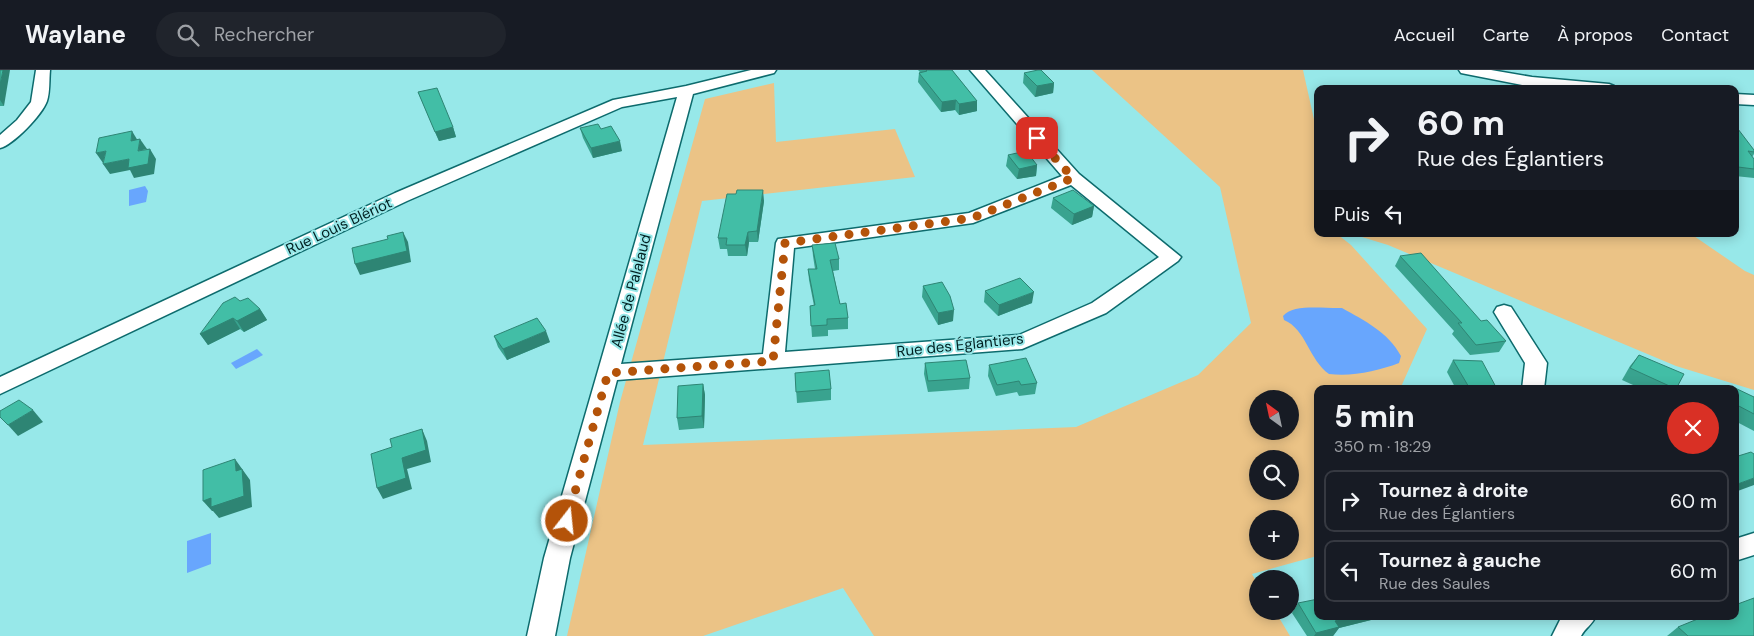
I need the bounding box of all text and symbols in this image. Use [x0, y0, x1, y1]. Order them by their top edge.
search box [156, 12, 506, 57]
text: Waylane [25, 19, 126, 50]
icon: search [174, 21, 202, 49]
text: Rechercher [214, 22, 314, 47]
text: Accueil [1394, 23, 1455, 47]
text: Carte [1483, 23, 1529, 47]
text: À propos [1557, 23, 1633, 47]
text: Contact [1661, 23, 1729, 47]
text: 60 m [1417, 100, 1505, 146]
icon: right [1334, 105, 1399, 170]
pin [1016, 117, 1058, 159]
icon: arrive [1023, 124, 1051, 152]
text: Rue des Églantiers [1417, 144, 1604, 173]
street label: Rue Louis Blériot [283, 193, 395, 259]
icon: left [1380, 200, 1408, 228]
text: Puis [1334, 202, 1370, 227]
street label: Allée de Palalaud [606, 232, 656, 350]
street label: Rue des Églantiers [896, 328, 1024, 362]
north arrow [1249, 390, 1299, 440]
map controls [1249, 390, 1299, 620]
text: 5 min [1334, 397, 1415, 436]
button: close [1667, 402, 1719, 454]
text: 350 m · 18:29 [1334, 436, 1431, 457]
button: search [1249, 450, 1299, 500]
text: Tournez à droite [1379, 478, 1529, 503]
icon: right [1336, 487, 1364, 515]
text: 60 m [1670, 489, 1717, 514]
position arrow [540, 494, 592, 546]
text: Rue des Églantiers [1379, 503, 1515, 524]
button: + [1249, 510, 1299, 560]
text: Tournez à gauche [1379, 548, 1541, 573]
icon: left [1336, 557, 1364, 585]
text: 60 m [1670, 559, 1717, 584]
button: − [1249, 570, 1299, 620]
text: Rue des Saules [1379, 573, 1490, 594]

